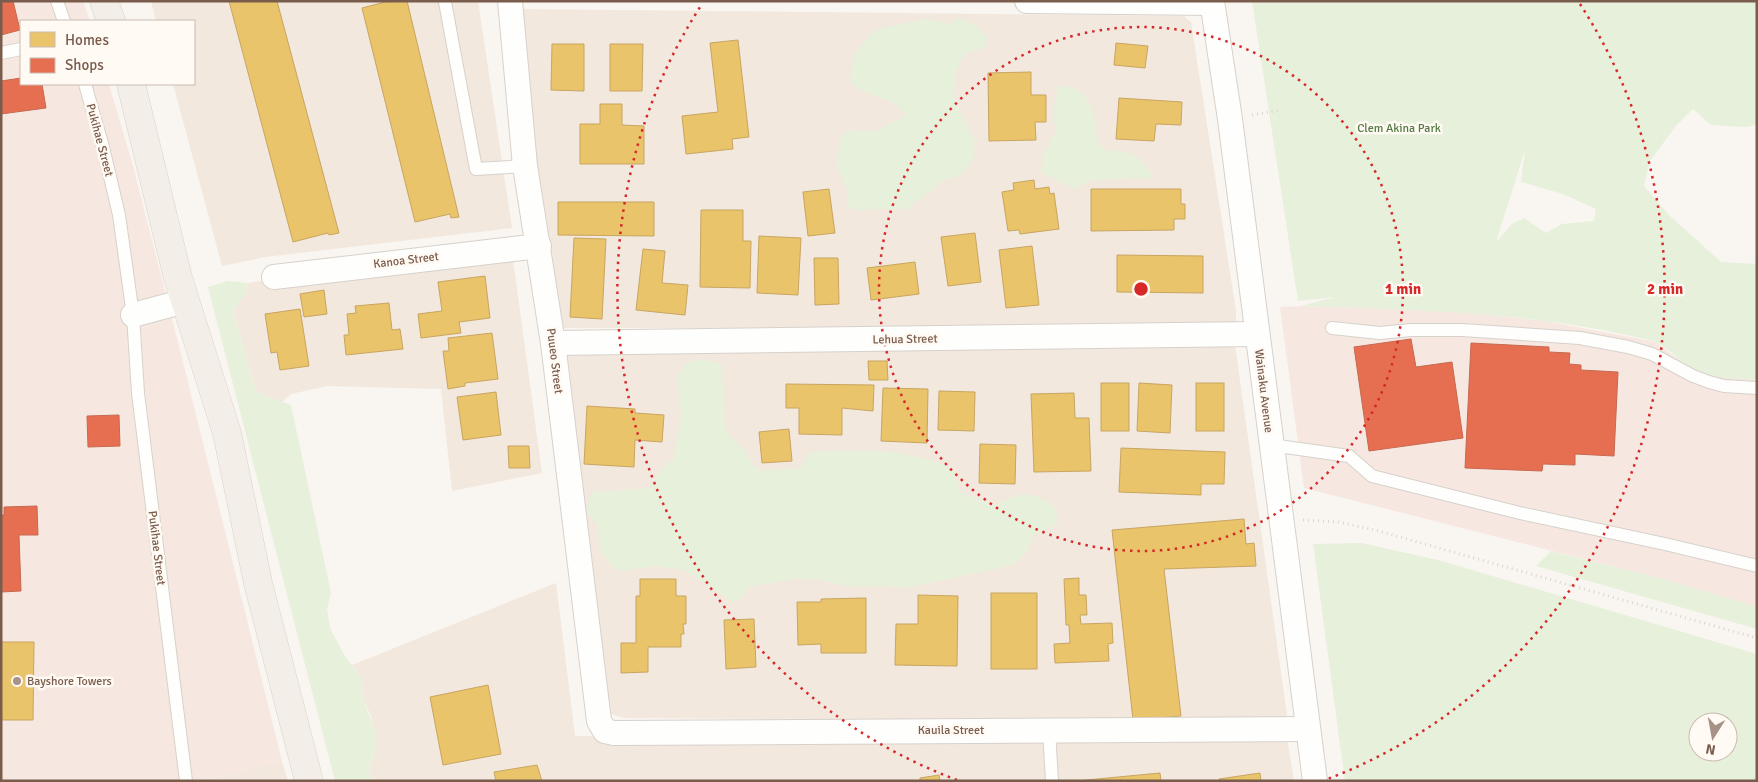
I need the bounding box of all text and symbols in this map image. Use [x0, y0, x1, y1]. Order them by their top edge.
legend [20, 20, 195, 85]
text: Homes [65, 31, 109, 49]
text: Shops [65, 56, 104, 74]
street label: Pukihae Street [83, 102, 116, 178]
park label: Clem Akina Park [1357, 121, 1441, 136]
street label: Kanoa Street [372, 249, 440, 272]
centre of rings [1132, 280, 1150, 298]
text: 1 min [1385, 280, 1421, 298]
text: 2 min [1647, 280, 1683, 298]
street label: Puueo Street [543, 327, 566, 395]
street label: Lehua Street [872, 331, 938, 348]
street label: Wainaku Avenue [1251, 348, 1276, 434]
street label: Pukihae Street [144, 510, 169, 586]
place label: Bayshore Towers [27, 674, 112, 689]
marker: Bayshore Towers [11, 675, 23, 687]
north arrow [1688, 712, 1738, 762]
street label: Kauila Street [918, 723, 984, 738]
text: N [1704, 740, 1717, 759]

